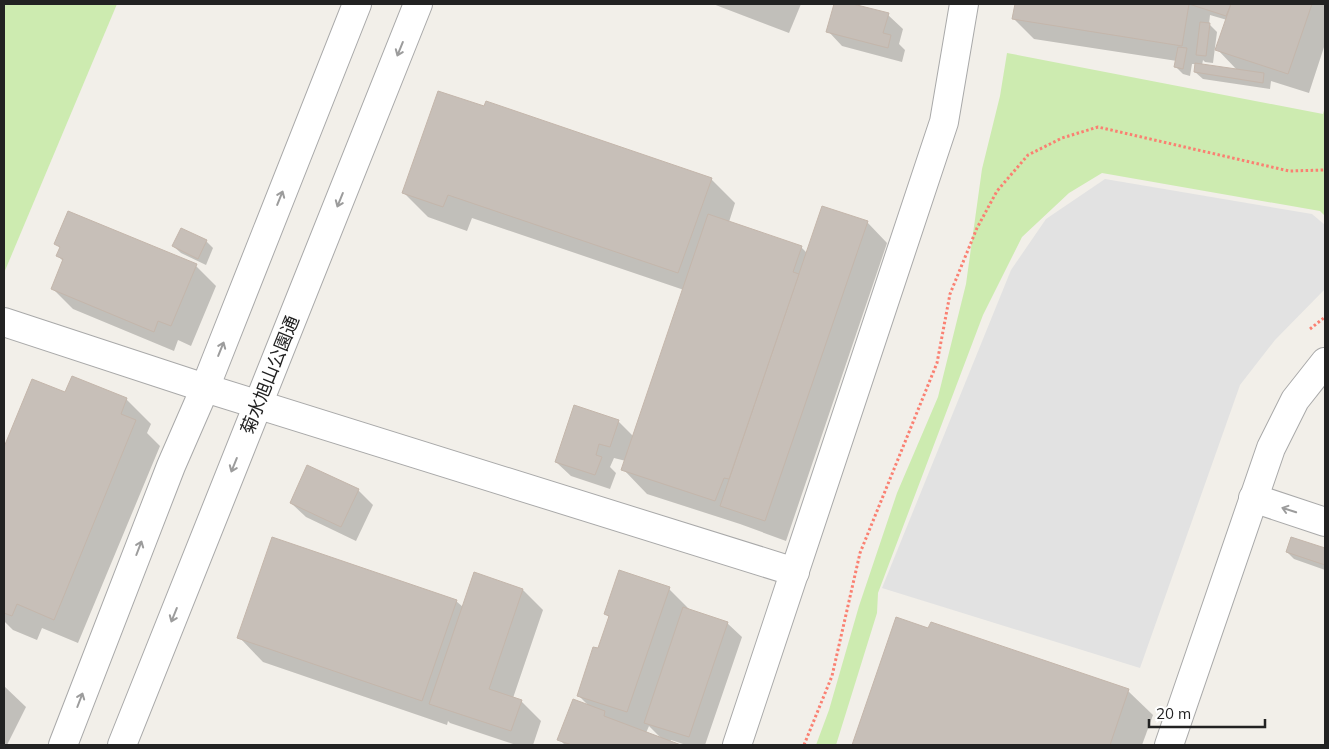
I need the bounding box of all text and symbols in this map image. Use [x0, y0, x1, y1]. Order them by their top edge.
one-way arrow [395, 41, 405, 56]
one-way arrow [276, 191, 285, 206]
one-way arrow [335, 192, 344, 207]
street label: 菊水旭山公園通 [235, 312, 304, 438]
one-way arrow [217, 342, 226, 357]
one-way arrow [229, 456, 238, 472]
one-way arrow [1282, 505, 1298, 515]
one-way arrow [135, 541, 144, 557]
one-way arrow [168, 607, 178, 622]
one-way arrow [76, 693, 85, 708]
scale bar [1149, 696, 1265, 728]
text: 20 m [1156, 704, 1191, 723]

